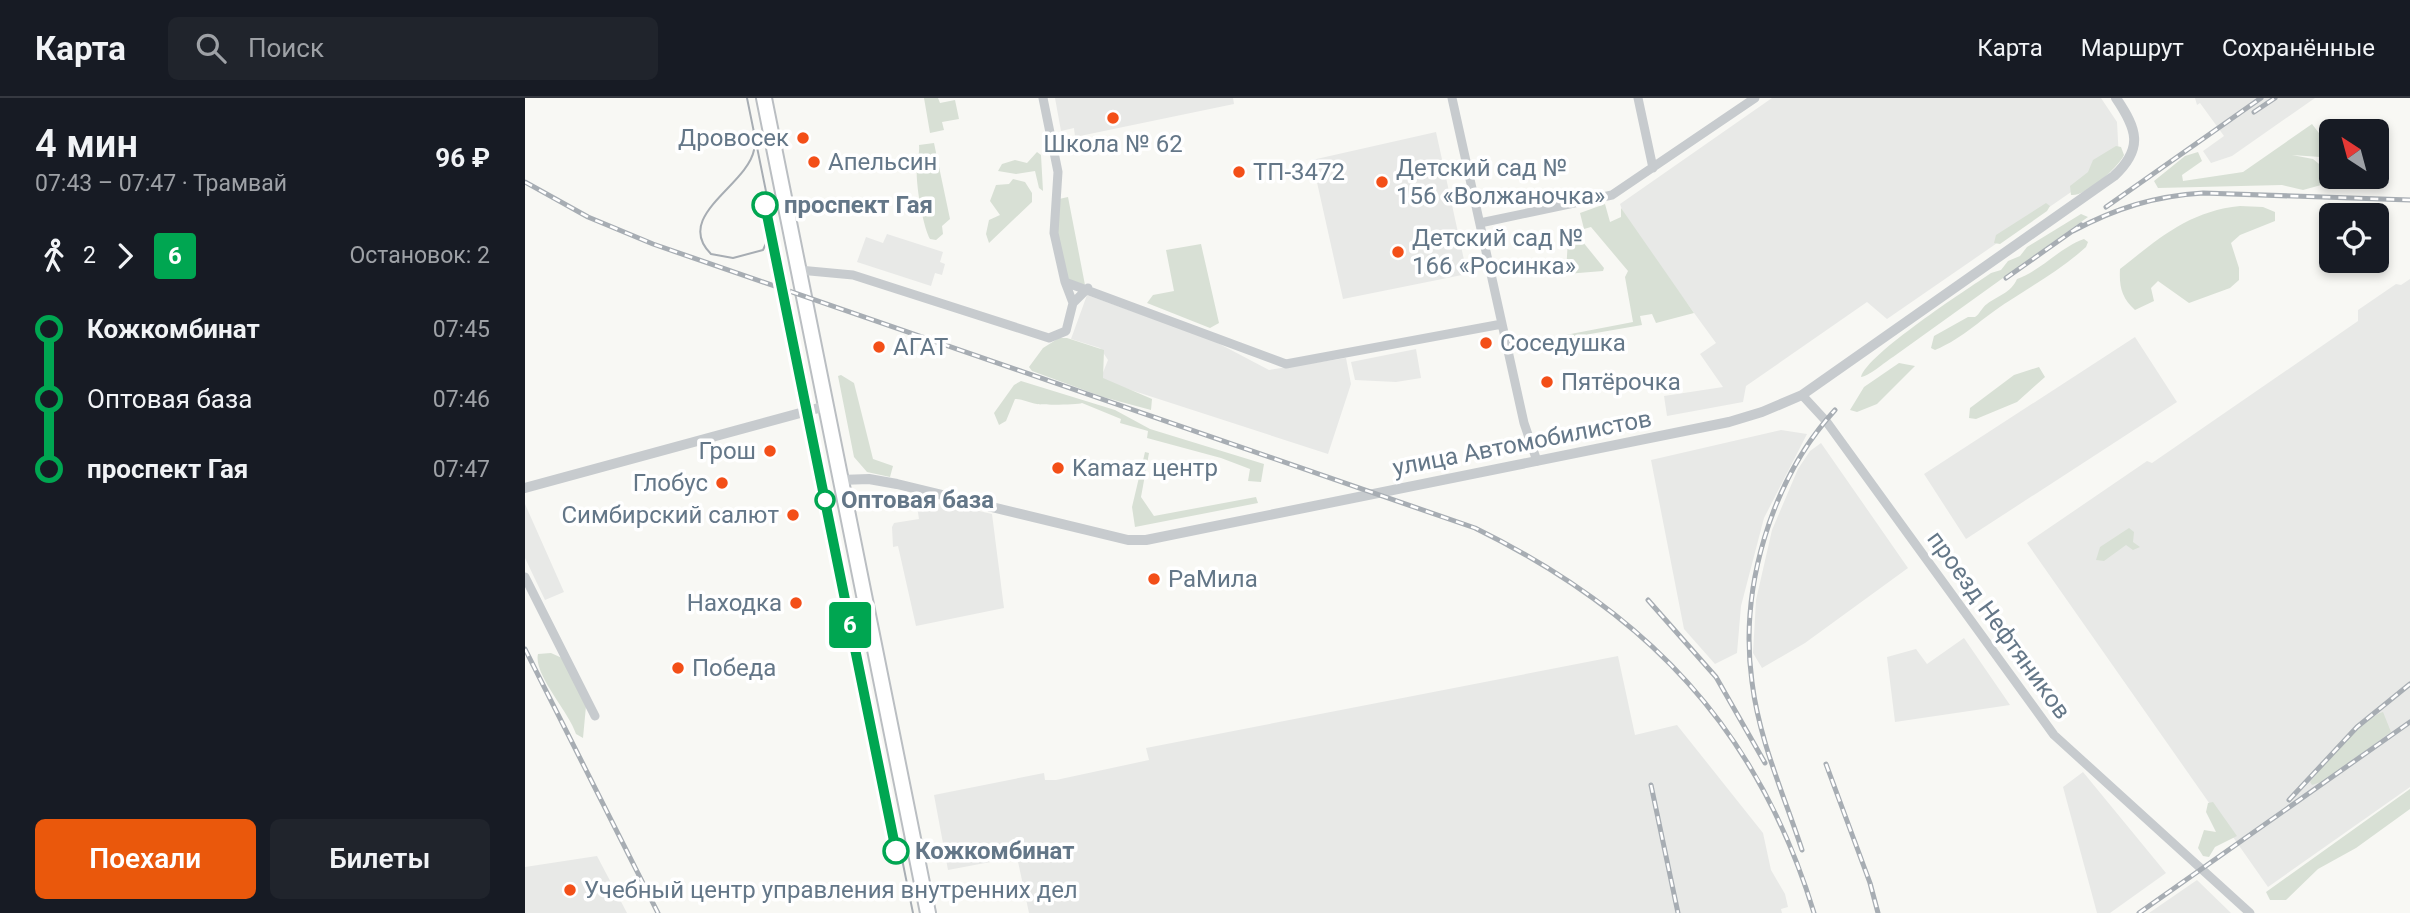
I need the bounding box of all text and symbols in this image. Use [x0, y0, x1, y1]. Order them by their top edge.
search box [168, 17, 658, 80]
text: Карта [35, 29, 126, 68]
icon: search [192, 29, 230, 67]
text: Поиск [248, 33, 324, 63]
text: Карта [1977, 34, 2043, 62]
text: Маршрут [2081, 34, 2184, 62]
text: Сохранённые [2222, 34, 2375, 62]
marker: Школа № 62 [1105, 110, 1121, 126]
north arrow [2319, 119, 2389, 189]
map controls [2319, 119, 2389, 273]
text: 4 мин [35, 122, 138, 166]
place label: Дровосек [678, 124, 789, 152]
marker: Дровосек [795, 130, 811, 146]
place label: Школа № 62 [1043, 130, 1183, 158]
text: 96 ₽ [435, 143, 490, 173]
place label: Апельсин [828, 148, 937, 176]
marker: Апельсин [806, 154, 822, 170]
place label: Детский сад № 156 «Волжаночка» [1396, 154, 1605, 210]
place label: ТП-3472 [1253, 158, 1345, 186]
marker: ТП-3472 [1231, 164, 1247, 180]
text: 07:43 – 07:47 · Трамвай [35, 170, 287, 197]
marker: Детский сад № 156 «Волжаночка» [1374, 174, 1390, 190]
place label: проспект Гая [784, 191, 933, 219]
marker: проспект Гая [752, 192, 778, 218]
button: locate [2319, 203, 2389, 273]
place label: Детский сад № 166 «Росинка» [1412, 224, 1583, 280]
icon: walk [35, 237, 73, 275]
icon: forward [106, 237, 144, 275]
text: 2 [83, 242, 96, 269]
text: 6 [168, 242, 182, 270]
text: Остановок: 2 [349, 242, 490, 269]
marker: Детский сад № 166 «Росинка» [1390, 244, 1406, 260]
text: Кожкомбинат [87, 314, 260, 344]
text: 07:45 [433, 316, 490, 343]
place label: Соседушка [1500, 329, 1626, 357]
place label: АГАТ [893, 333, 948, 361]
marker: Соседушка [1478, 335, 1494, 351]
marker: АГАТ [871, 339, 887, 355]
place label: Пятёрочка [1561, 368, 1681, 396]
marker: Пятёрочка [1539, 374, 1555, 390]
text: Оптовая база [87, 384, 252, 414]
text: 07:46 [433, 386, 490, 413]
street label: улица Автомобилистов [1390, 404, 1654, 482]
place label: Грош [698, 437, 756, 465]
marker: Грош [762, 443, 778, 459]
text: проспект Гая [87, 454, 248, 484]
place label: Kamaz центр [1072, 454, 1218, 482]
text: 07:47 [433, 456, 490, 483]
marker: Kamaz центр [1050, 460, 1066, 476]
place label: Глобус [633, 469, 708, 497]
marker: Глобус [714, 475, 730, 491]
place label: Оптовая база [841, 486, 994, 514]
marker: Оптовая база [815, 490, 835, 510]
place label: Симбирский салют [562, 501, 779, 529]
marker: Симбирский салют [785, 507, 801, 523]
street label: проезд Нефтяников [1921, 526, 2077, 724]
place label: РаМила [1168, 565, 1258, 593]
marker: РаМила [1146, 571, 1162, 587]
place label: Находка [687, 589, 782, 617]
marker: Находка [788, 595, 804, 611]
line badge: 6 [827, 602, 873, 648]
text: 6 [843, 611, 857, 639]
place label: Победа [692, 654, 776, 682]
marker: Победа [670, 660, 686, 676]
button: Поехали [35, 819, 256, 899]
button: Билеты [270, 819, 490, 899]
place label: Кожкомбинат [915, 837, 1074, 865]
marker: Кожкомбинат [883, 838, 909, 864]
place label: Учебный центр управления внутренних дел [584, 876, 1078, 904]
marker: Учебный центр управления внутренних дел [562, 882, 578, 898]

